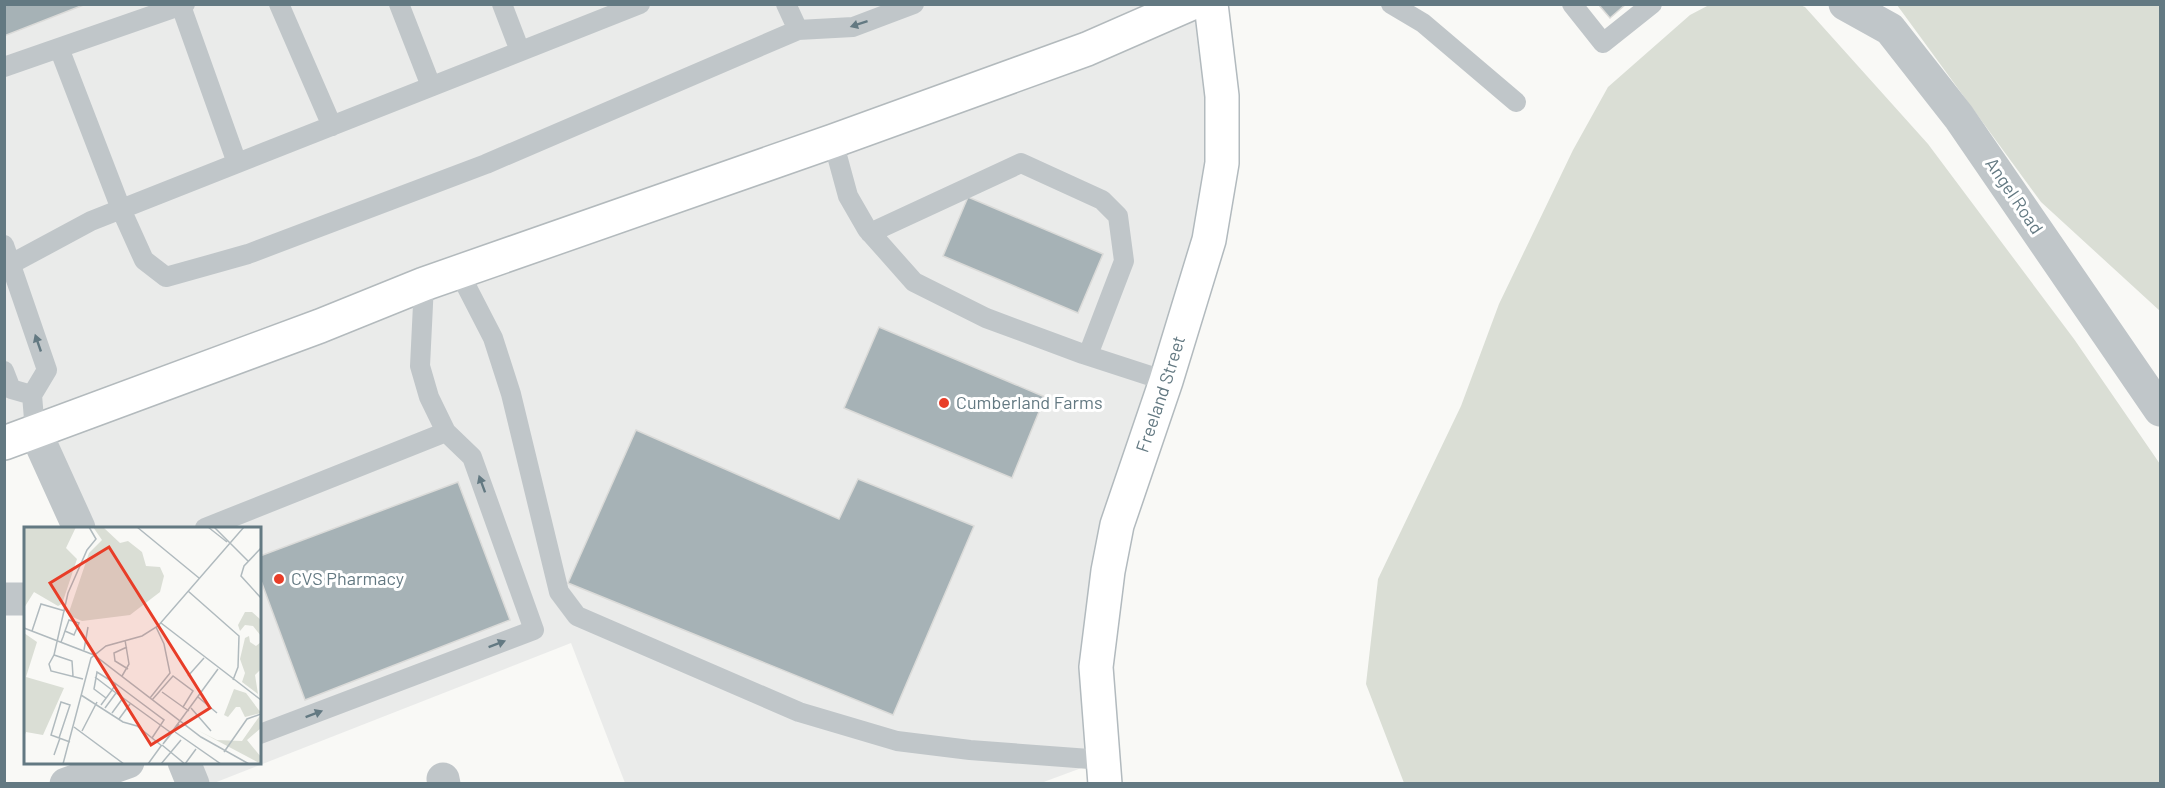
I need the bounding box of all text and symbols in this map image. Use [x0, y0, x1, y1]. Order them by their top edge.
one-way arrow [850, 20, 868, 30]
street label: Angel Road [1981, 153, 2048, 238]
street label: Freeland Street [1131, 333, 1189, 455]
one-way arrow [32, 334, 42, 352]
place label: Cumberland Farms [956, 391, 1103, 413]
marker: Cumberland Farms [937, 396, 951, 410]
one-way arrow [476, 475, 486, 493]
inset map [24, 527, 261, 764]
place label: CVS Pharmacy [291, 567, 404, 589]
marker: CVS Pharmacy [272, 572, 286, 586]
one-way arrow [488, 639, 506, 649]
one-way arrow [306, 709, 324, 719]

